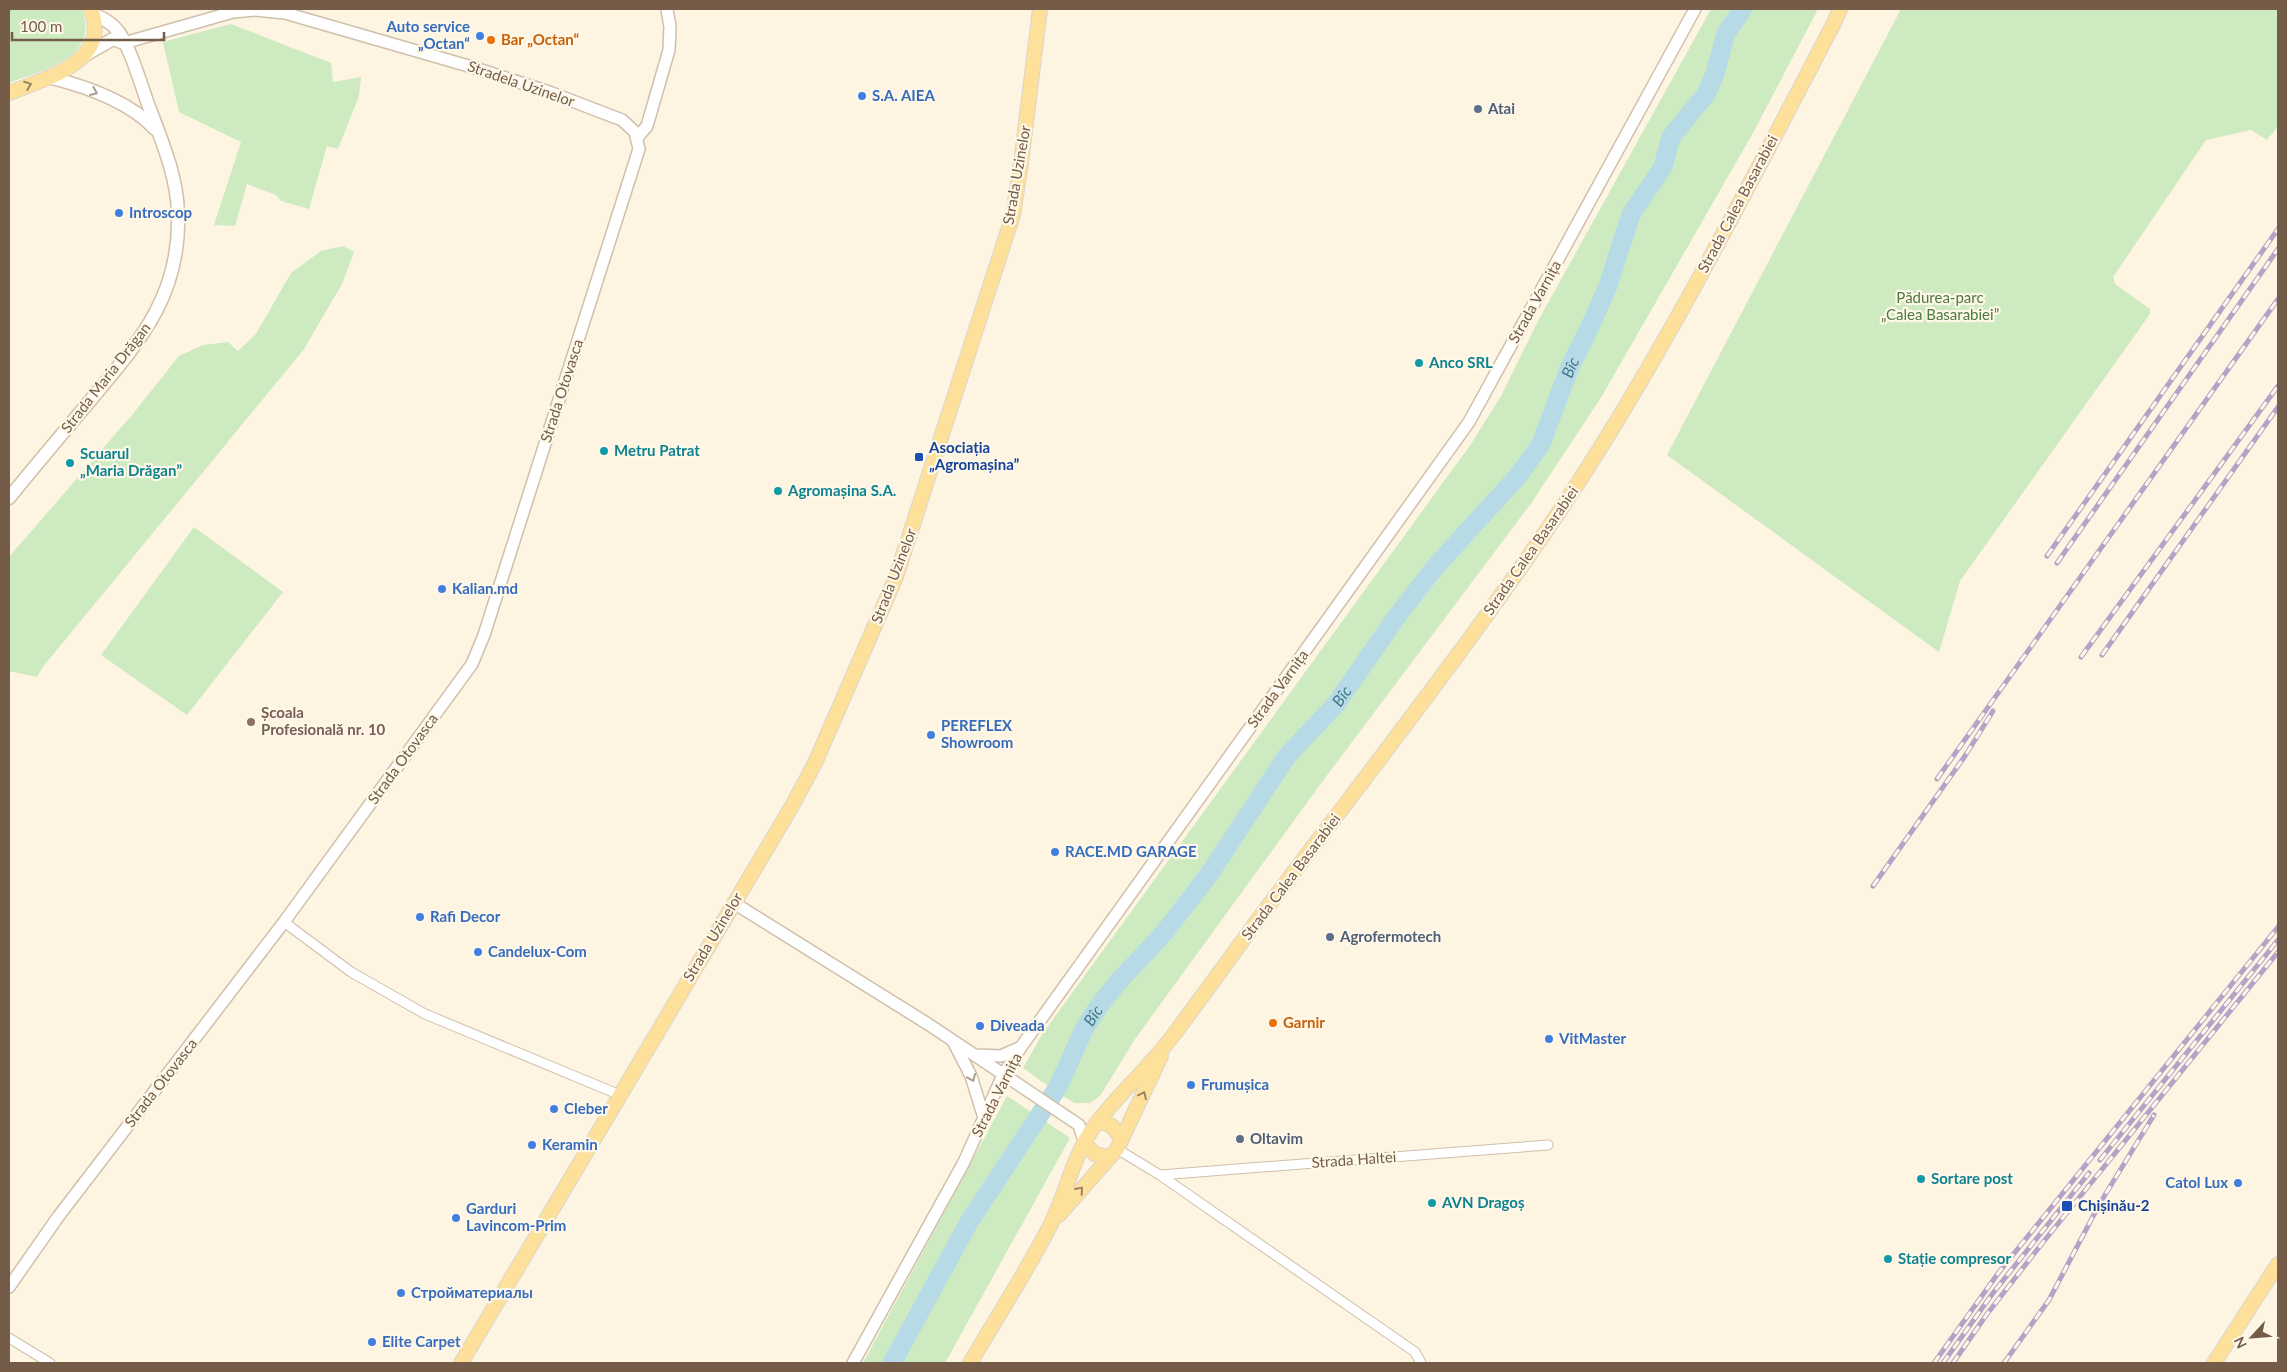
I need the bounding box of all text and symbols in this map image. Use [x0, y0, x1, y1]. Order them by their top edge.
scale bar [12, 10, 165, 42]
text: 100 m [20, 17, 62, 35]
place label: Auto service „Octan“ [385, 17, 470, 52]
marker: Auto service „Octan“ [474, 30, 486, 42]
place label: Bar „Octan“ [501, 30, 579, 48]
marker: Bar „Octan“ [485, 34, 497, 46]
street label: Stradela Uzinelor [465, 56, 578, 110]
one-way arrow [24, 81, 32, 91]
place label: S.A. AIEA [872, 86, 935, 104]
one-way arrow [90, 87, 98, 97]
marker: S.A. AIEA [856, 90, 868, 102]
place label: Atai [1487, 99, 1515, 117]
marker: Atai [1472, 103, 1484, 115]
street label: Strada Uzinelor [998, 123, 1034, 226]
street label: Strada Calea Basarabiei [1693, 132, 1781, 275]
place label: Introscop [129, 203, 192, 221]
marker: Introscop [113, 207, 125, 219]
street label: Strada Varnița [1504, 257, 1564, 346]
park label: Pădurea-parc „Calea Basarabiei” [1881, 288, 1999, 323]
street label: Strada Maria Drăgan [57, 319, 154, 436]
street label: Strada Otovasca [536, 337, 586, 445]
place label: Anco SRL [1428, 353, 1493, 371]
water label: Bîc [1557, 354, 1583, 380]
marker: Anco SRL [1413, 357, 1425, 369]
place label: Asociația „Agromașina” [928, 438, 1020, 473]
place label: Metru Patrat [614, 441, 700, 459]
place label: Scuarul „Maria Drăgan” [80, 444, 182, 479]
marker: Metru Patrat [598, 445, 610, 457]
marker: Asociația „Agromașina” [913, 451, 925, 463]
marker: Scuarul „Maria Drăgan” [64, 457, 76, 469]
place label: Agromașina S.A. [787, 481, 896, 499]
street label: Strada Calea Basarabiei [1479, 483, 1581, 618]
marker: Agromașina S.A. [772, 485, 784, 497]
street label: Strada Uzinelor [867, 525, 920, 626]
place label: Kalian.md [452, 579, 518, 597]
marker: Kalian.md [436, 583, 448, 595]
street label: Strada Varnița [1243, 646, 1311, 731]
water label: Bîc [1327, 682, 1355, 710]
place label: Școala Profesională nr. 10 [261, 703, 386, 738]
street label: Strada Otovasca [363, 710, 441, 807]
marker: Școala Profesională nr. 10 [245, 716, 257, 728]
place label: PEREFLEX Showroom [941, 716, 1013, 751]
marker: PEREFLEX Showroom [925, 729, 937, 741]
street label: Strada Calea Basarabiei [1237, 810, 1343, 943]
place label: RACE.MD GARAGE [1065, 842, 1197, 860]
marker: RACE.MD GARAGE [1049, 846, 1061, 858]
street label: Strada Uzinelor [679, 888, 746, 984]
place label: Rafi Decor [430, 907, 501, 925]
marker: Rafi Decor [414, 911, 426, 923]
place label: Agrofermotech [1339, 927, 1441, 945]
marker: Agrofermotech [1324, 931, 1336, 943]
place label: Candelux-Com [488, 942, 587, 960]
marker: Candelux-Com [472, 946, 484, 958]
water label: Bîc [1079, 1001, 1106, 1029]
place label: Garnir [1283, 1013, 1325, 1031]
place label: Diveada [990, 1016, 1045, 1034]
marker: Garnir [1267, 1017, 1279, 1029]
marker: Diveada [974, 1020, 986, 1032]
place label: VitMaster [1558, 1029, 1627, 1047]
marker: VitMaster [1543, 1033, 1555, 1045]
street label: Strada Otovasca [120, 1035, 200, 1130]
street label: Strada Varnița [967, 1050, 1025, 1140]
one-way arrow [965, 1073, 976, 1082]
place label: Frumușica [1201, 1075, 1269, 1093]
marker: Frumușica [1185, 1079, 1197, 1091]
one-way arrow [1136, 1091, 1147, 1100]
place label: Cleber [564, 1099, 608, 1117]
marker: Cleber [548, 1103, 560, 1115]
place label: Oltavim [1250, 1129, 1303, 1147]
marker: Oltavim [1234, 1133, 1246, 1145]
place label: Keramin [542, 1135, 598, 1153]
marker: Keramin [526, 1139, 538, 1151]
street label: Strada Haltei [1311, 1147, 1397, 1171]
place label: Sortare post [1931, 1169, 2013, 1187]
marker: Sortare post [1915, 1173, 1927, 1185]
place label: Catol Lux [2165, 1173, 2228, 1191]
marker: Catol Lux [2232, 1177, 2244, 1189]
one-way arrow [1075, 1186, 1084, 1195]
place label: AVN Dragoș [1441, 1193, 1525, 1211]
place label: Chișinău-2 [2078, 1196, 2150, 1214]
marker: AVN Dragoș [1426, 1197, 1438, 1209]
place label: Garduri Lavincom-Prim [466, 1199, 566, 1234]
marker: Chișinău-2 [2060, 1199, 2074, 1213]
marker: Garduri Lavincom-Prim [450, 1212, 462, 1224]
place label: Stație compresor [1898, 1249, 2011, 1267]
marker: Stație compresor [1882, 1253, 1894, 1265]
place label: Стройматериалы [411, 1283, 533, 1301]
marker: Стройматериалы [395, 1287, 407, 1299]
north arrow [2227, 1312, 2277, 1362]
place label: Elite Carpet [382, 1332, 461, 1350]
text: N [2230, 1334, 2250, 1351]
marker: Elite Carpet [366, 1336, 378, 1348]

